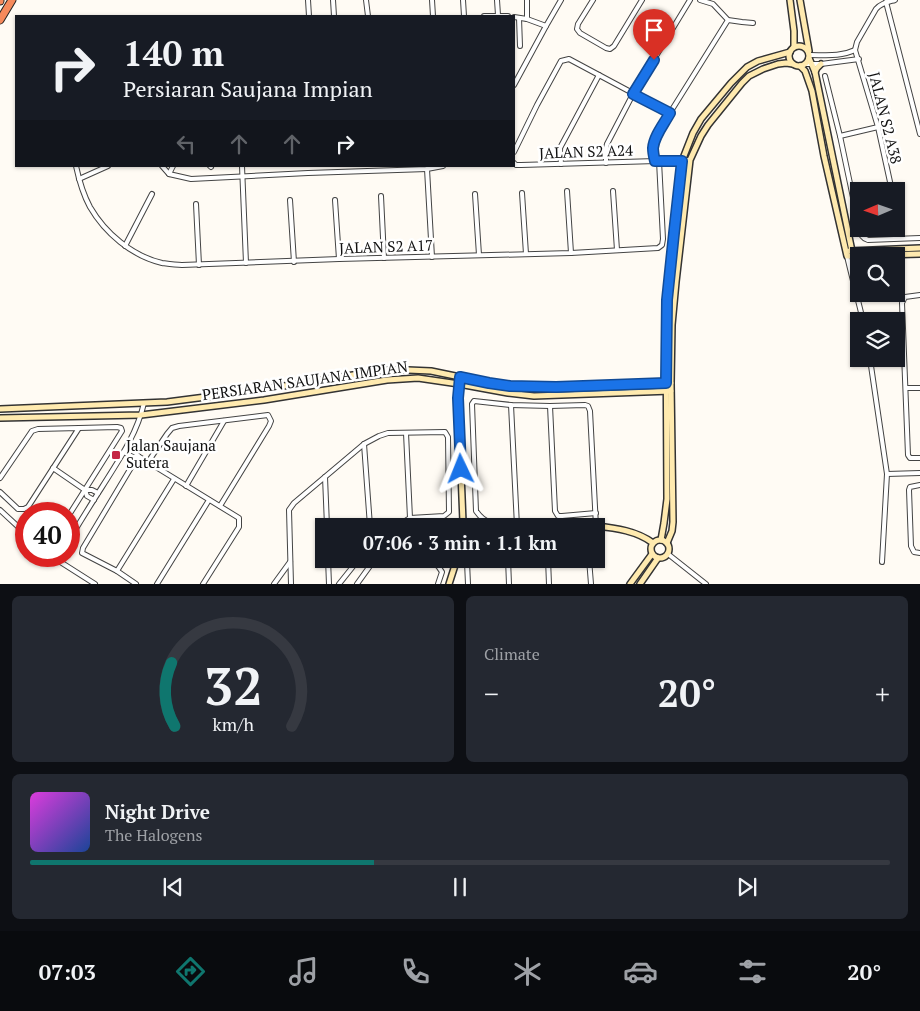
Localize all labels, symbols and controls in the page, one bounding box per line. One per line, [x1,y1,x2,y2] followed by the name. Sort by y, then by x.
[633,9,675,60] pin
[640,16,668,44] icon: arrive
[123,30,224,76] text: 140 m
[40,35,105,100] icon: right
[865,70,907,166] street label: JALAN S2 A38
[123,74,373,103] text: Persiaran Saujana Impian
[172,130,200,158] icon: left
[225,130,253,158] icon: ahead
[278,130,306,158] icon: ahead
[331,130,359,158] icon: right
[539,139,633,163] street label: JALAN S2 A24
[850,182,905,238] north arrow
[850,182,905,367] map controls
[339,234,433,258] street label: JALAN S2 A17
[850,247,905,302] button: search
[850,312,905,367] button: layers
[201,356,409,404] street label: PERSIARAN SAUJANA IMPIAN
[126,435,216,472] place label: Jalan Saujana Sutera
[434,442,486,494] position arrow
[110,449,122,461] marker: Jalan Saujana Sutera
[15,502,80,567] speed limit sign: 40
[363,530,557,555] text: 07:06 · 3 min · 1.1 km
[484,643,540,665] text: Climate
[204,651,262,720] text: 32
[658,668,716,718] text: 20°
[484,675,499,712] text: −
[875,675,890,712] text: +
[212,712,254,736] text: km/h
[105,799,210,824] text: Night Drive
[105,824,203,846] text: The Halogens
[159,873,187,901] icon: previous
[446,873,474,901] icon: pause
[733,873,761,901] icon: next
[173,954,208,989] icon: directions
[286,954,321,989] icon: music
[398,954,433,989] icon: phone
[510,954,545,989] icon: climate
[623,954,658,989] icon: car
[735,954,770,989] icon: filters
[39,957,96,986] text: 07:03
[847,957,881,986] text: 20°

